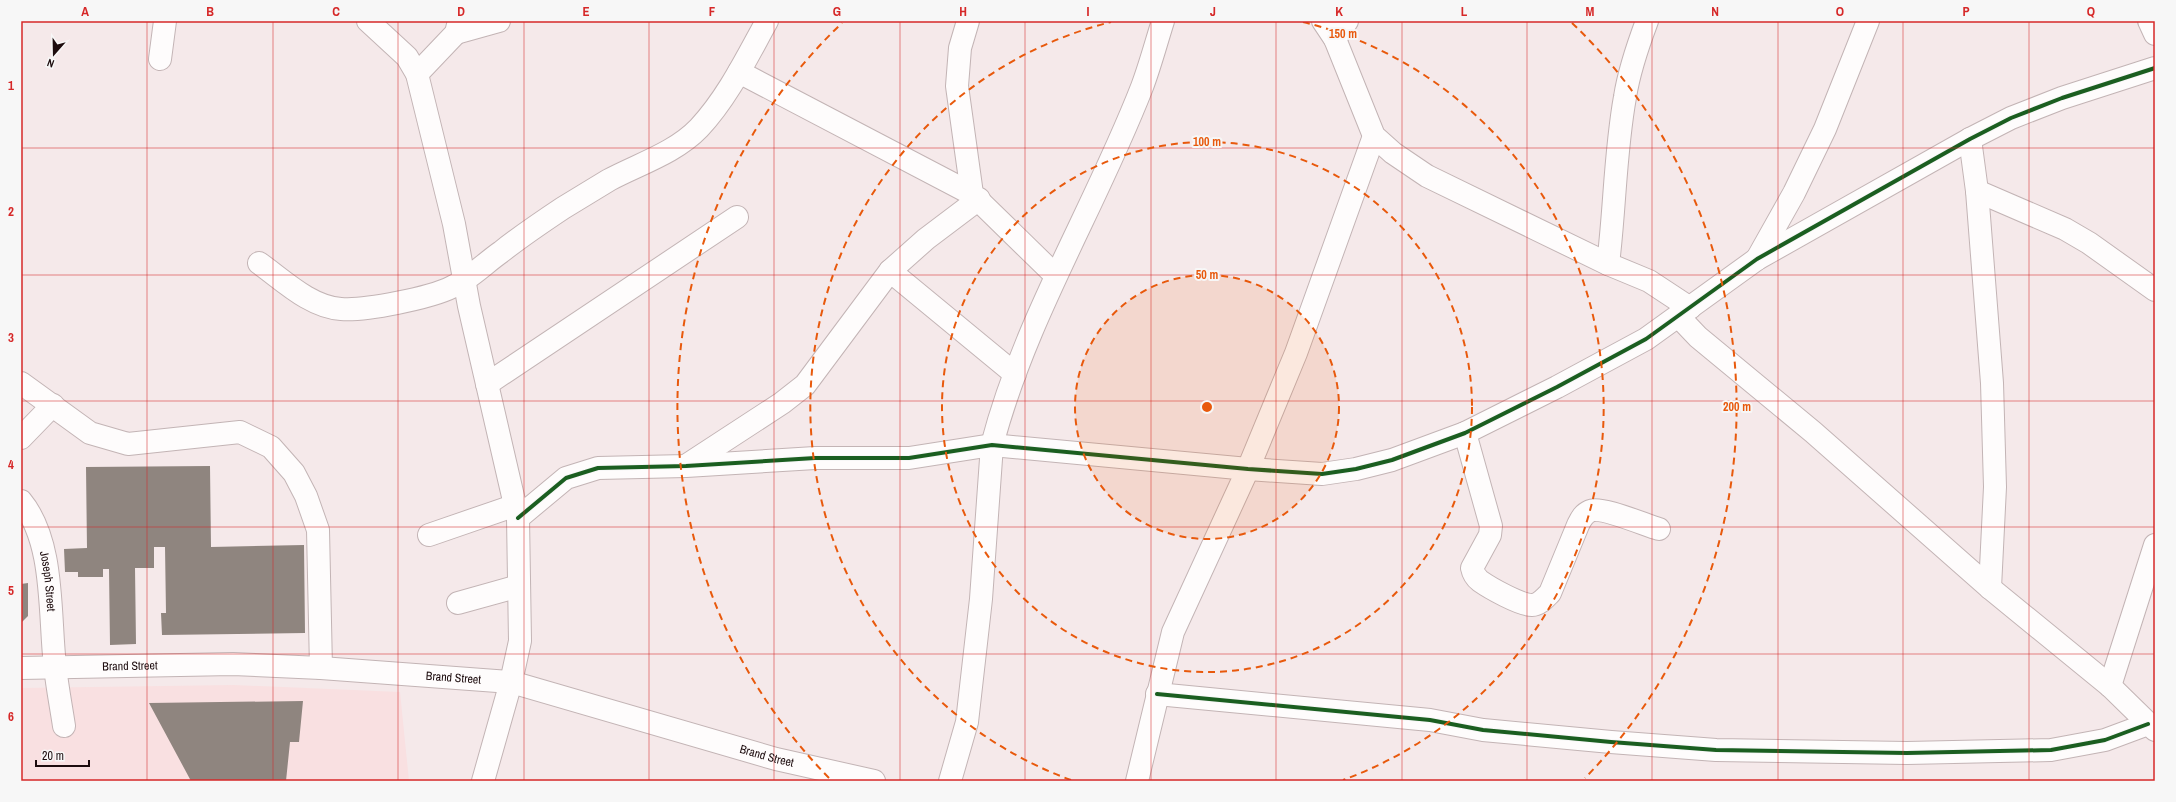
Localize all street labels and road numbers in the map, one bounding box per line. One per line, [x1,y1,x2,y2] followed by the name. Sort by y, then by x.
[36,549,59,612] street label: Joseph Street
[102,657,158,674] street label: Brand Street
[425,668,482,688] street label: Brand Street
[738,741,796,771] street label: Brand Street

